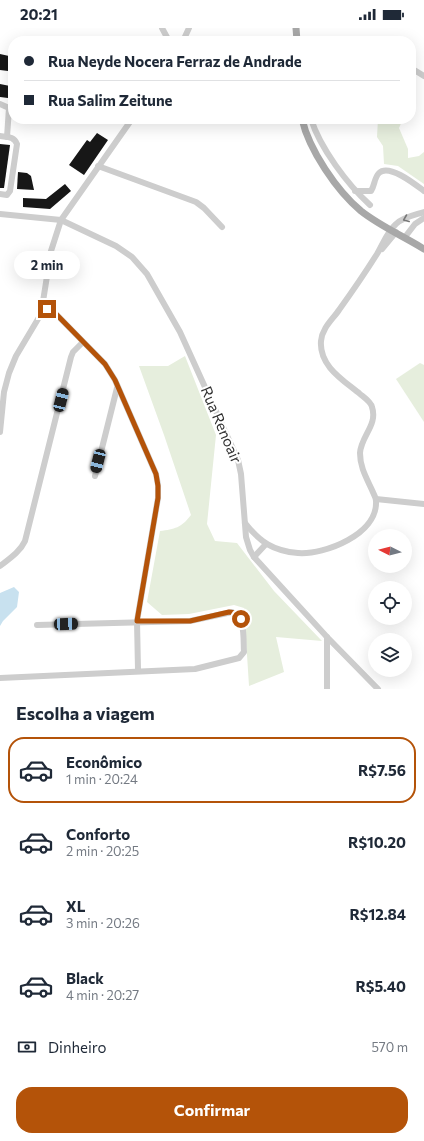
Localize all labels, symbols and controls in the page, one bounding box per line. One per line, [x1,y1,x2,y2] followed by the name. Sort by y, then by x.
[20,5,58,23] text: 20:21
[48,52,302,70] text: Rua Neyde Nocera Ferraz de Andrade
[48,91,173,109] text: Rua Salim Zeitune
[402,214,409,222] one-way arrow
[14,251,80,279] callout: 2 min
[31,257,63,273] text: 2 min
[38,300,56,318] route end
[198,383,246,466] street label: Rua Renoair
[52,387,70,413] car
[89,448,107,474] car
[368,529,412,573] north arrow
[368,529,412,677] map controls
[368,581,412,625] button: locate
[232,610,250,628] route start
[54,618,78,630] car
[368,633,412,677] button: layers
[16,702,155,724] text: Escolha a viagem
[18,752,54,788] icon: car
[66,753,142,771] text: Econômico
[358,761,406,779] text: R$7.56
[66,771,138,787] text: 1 min · 20:24
[18,824,54,860] icon: car
[66,825,130,843] text: Conforto
[348,833,406,851] text: R$10.20
[66,843,139,859] text: 2 min · 20:25
[18,896,54,932] icon: car
[66,897,85,915] text: XL
[349,905,406,923] text: R$12.84
[66,915,140,931] text: 3 min · 20:26
[18,968,54,1004] icon: car
[66,969,104,987] text: Black
[355,977,406,995] text: R$5.40
[66,987,139,1003] text: 4 min · 20:27
[16,1036,38,1058] icon: cash
[48,1038,107,1056] text: Dinheiro
[371,1039,408,1055] text: 570 m
[16,1087,408,1133] button: Confirmar

